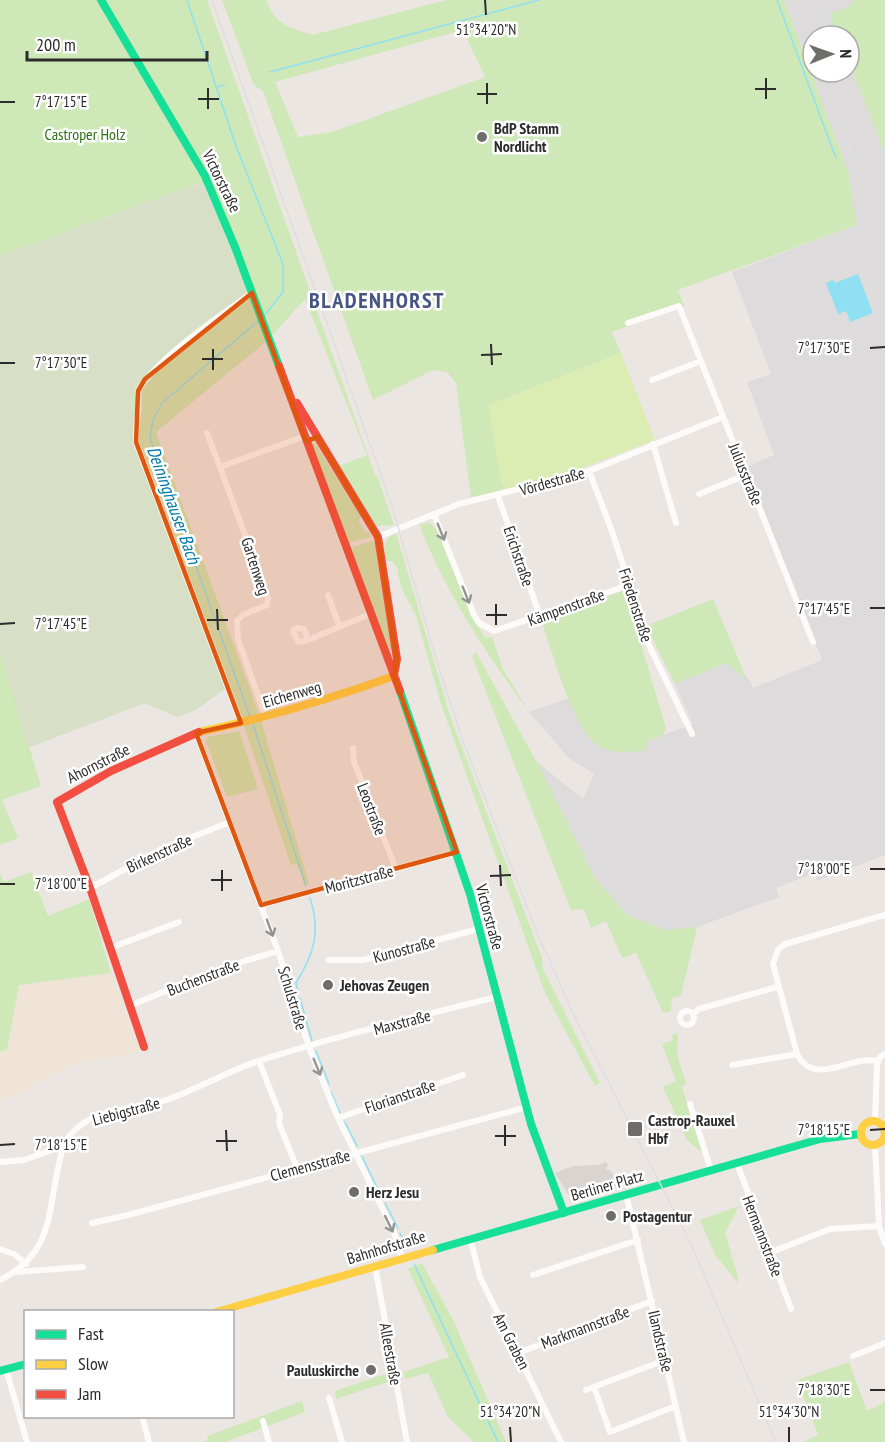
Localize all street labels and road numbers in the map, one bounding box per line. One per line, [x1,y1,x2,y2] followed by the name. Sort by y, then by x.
[198,146,246,216] street label: Victorstraße
[724,439,768,508] street label: Juliusstraße
[516,462,587,500] street label: Vördestraße
[499,523,539,589] street label: Erichstraße
[237,535,275,597] street label: Gartenweg
[615,565,657,645] street label: Friedenstraße
[525,584,607,630] street label: Kämpenstraße
[261,676,323,712] street label: Eichenweg
[63,739,133,787] street label: Ahornstraße
[353,780,391,838] street label: Leostraße
[123,829,195,877] street label: Birkenstraße
[323,860,395,898] street label: Moritzstraße
[471,881,508,952] street label: Victorstraße
[371,931,437,967] street label: Kunostraße
[164,954,242,1000] street label: Buchenstraße
[274,964,312,1032] street label: Schulstraße
[371,1005,433,1039] street label: Maxstraße
[362,1075,438,1117] street label: Florianstraße
[90,1092,162,1130] street label: Liebigstraße
[268,1145,352,1185] street label: Clemensstraße
[568,1165,646,1205] street label: Berliner Platz
[738,1193,788,1279] street label: Hermannstraße
[344,1226,428,1268] street label: Bahnhofstraße
[538,1301,632,1353] street label: Markmannstraße
[644,1308,678,1374] street label: Ilandstraße
[489,1309,535,1373] street label: Am Graben
[376,1321,406,1387] street label: Alleestraße

